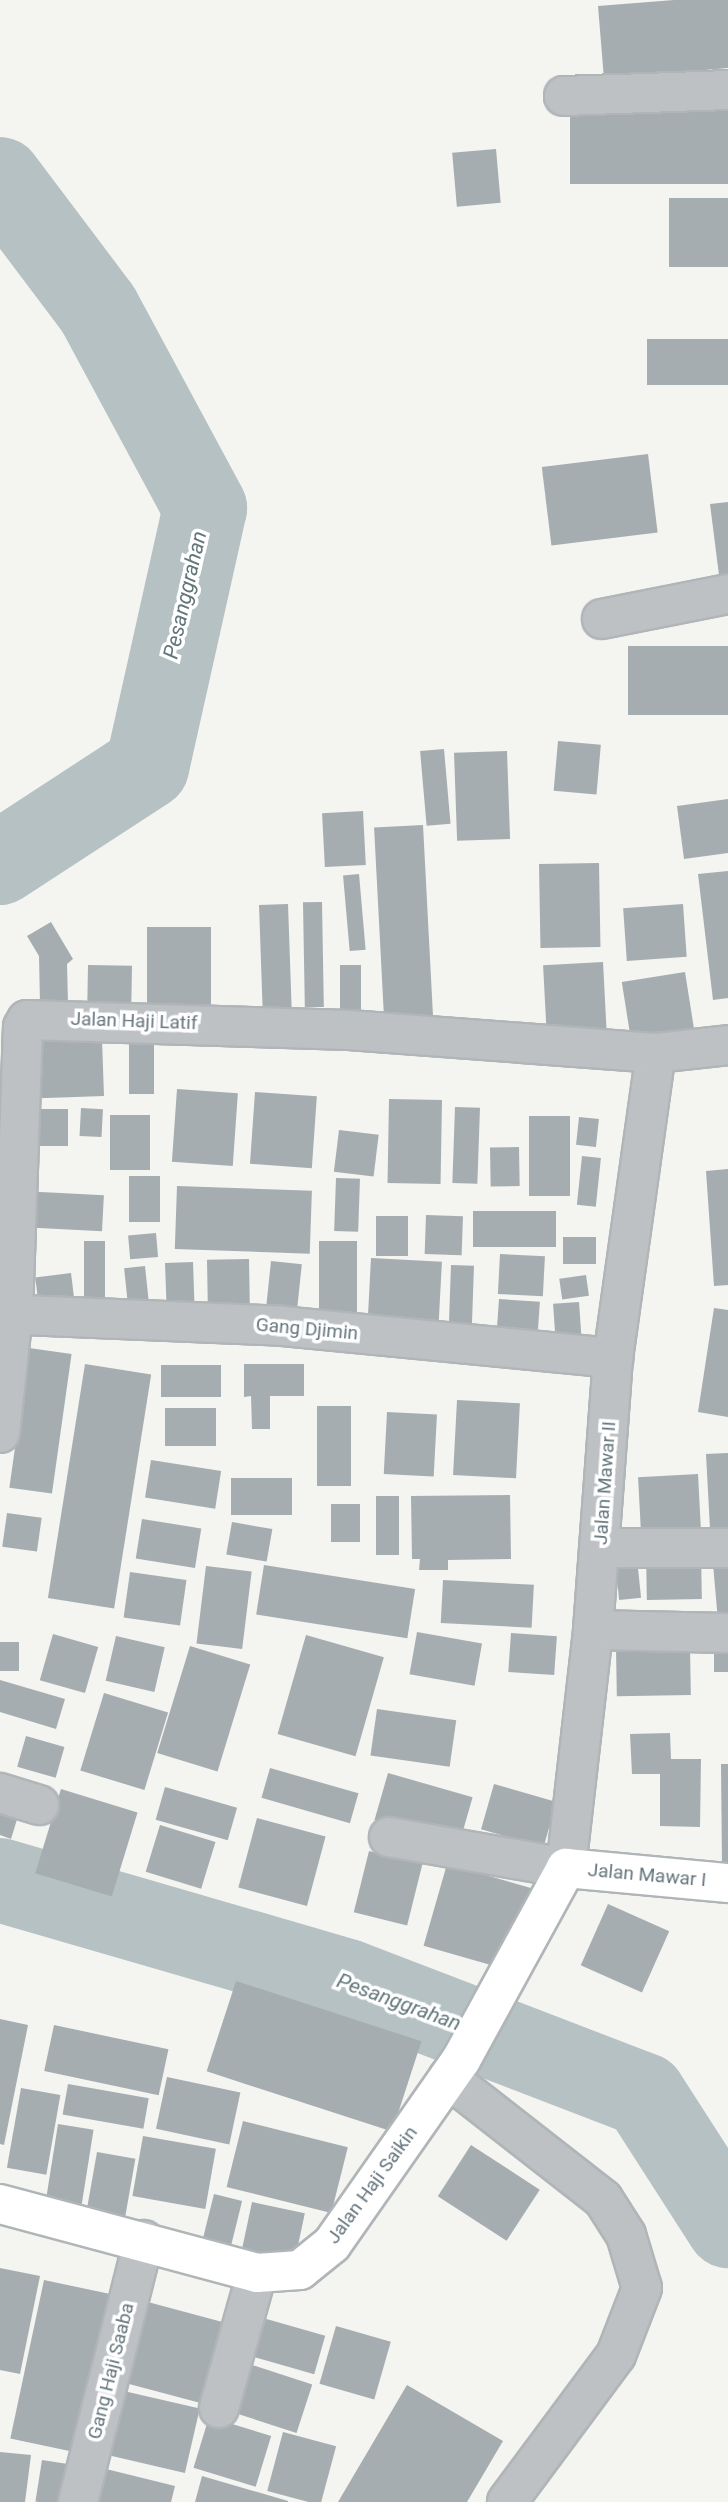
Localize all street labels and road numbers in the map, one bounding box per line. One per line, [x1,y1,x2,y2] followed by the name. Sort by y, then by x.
[70,1007,198,1035] street label: Jalan Haji Latif
[255,1313,359,1345] street label: Gang Djimin
[589,1420,621,1546] street label: Jalan Mawar II
[587,1858,707,1892] street label: Jalan Mawar I
[322,2122,422,2248] street label: Jalan Haji Saikin
[83,2300,139,2442] street label: Gang Haji Saaba

